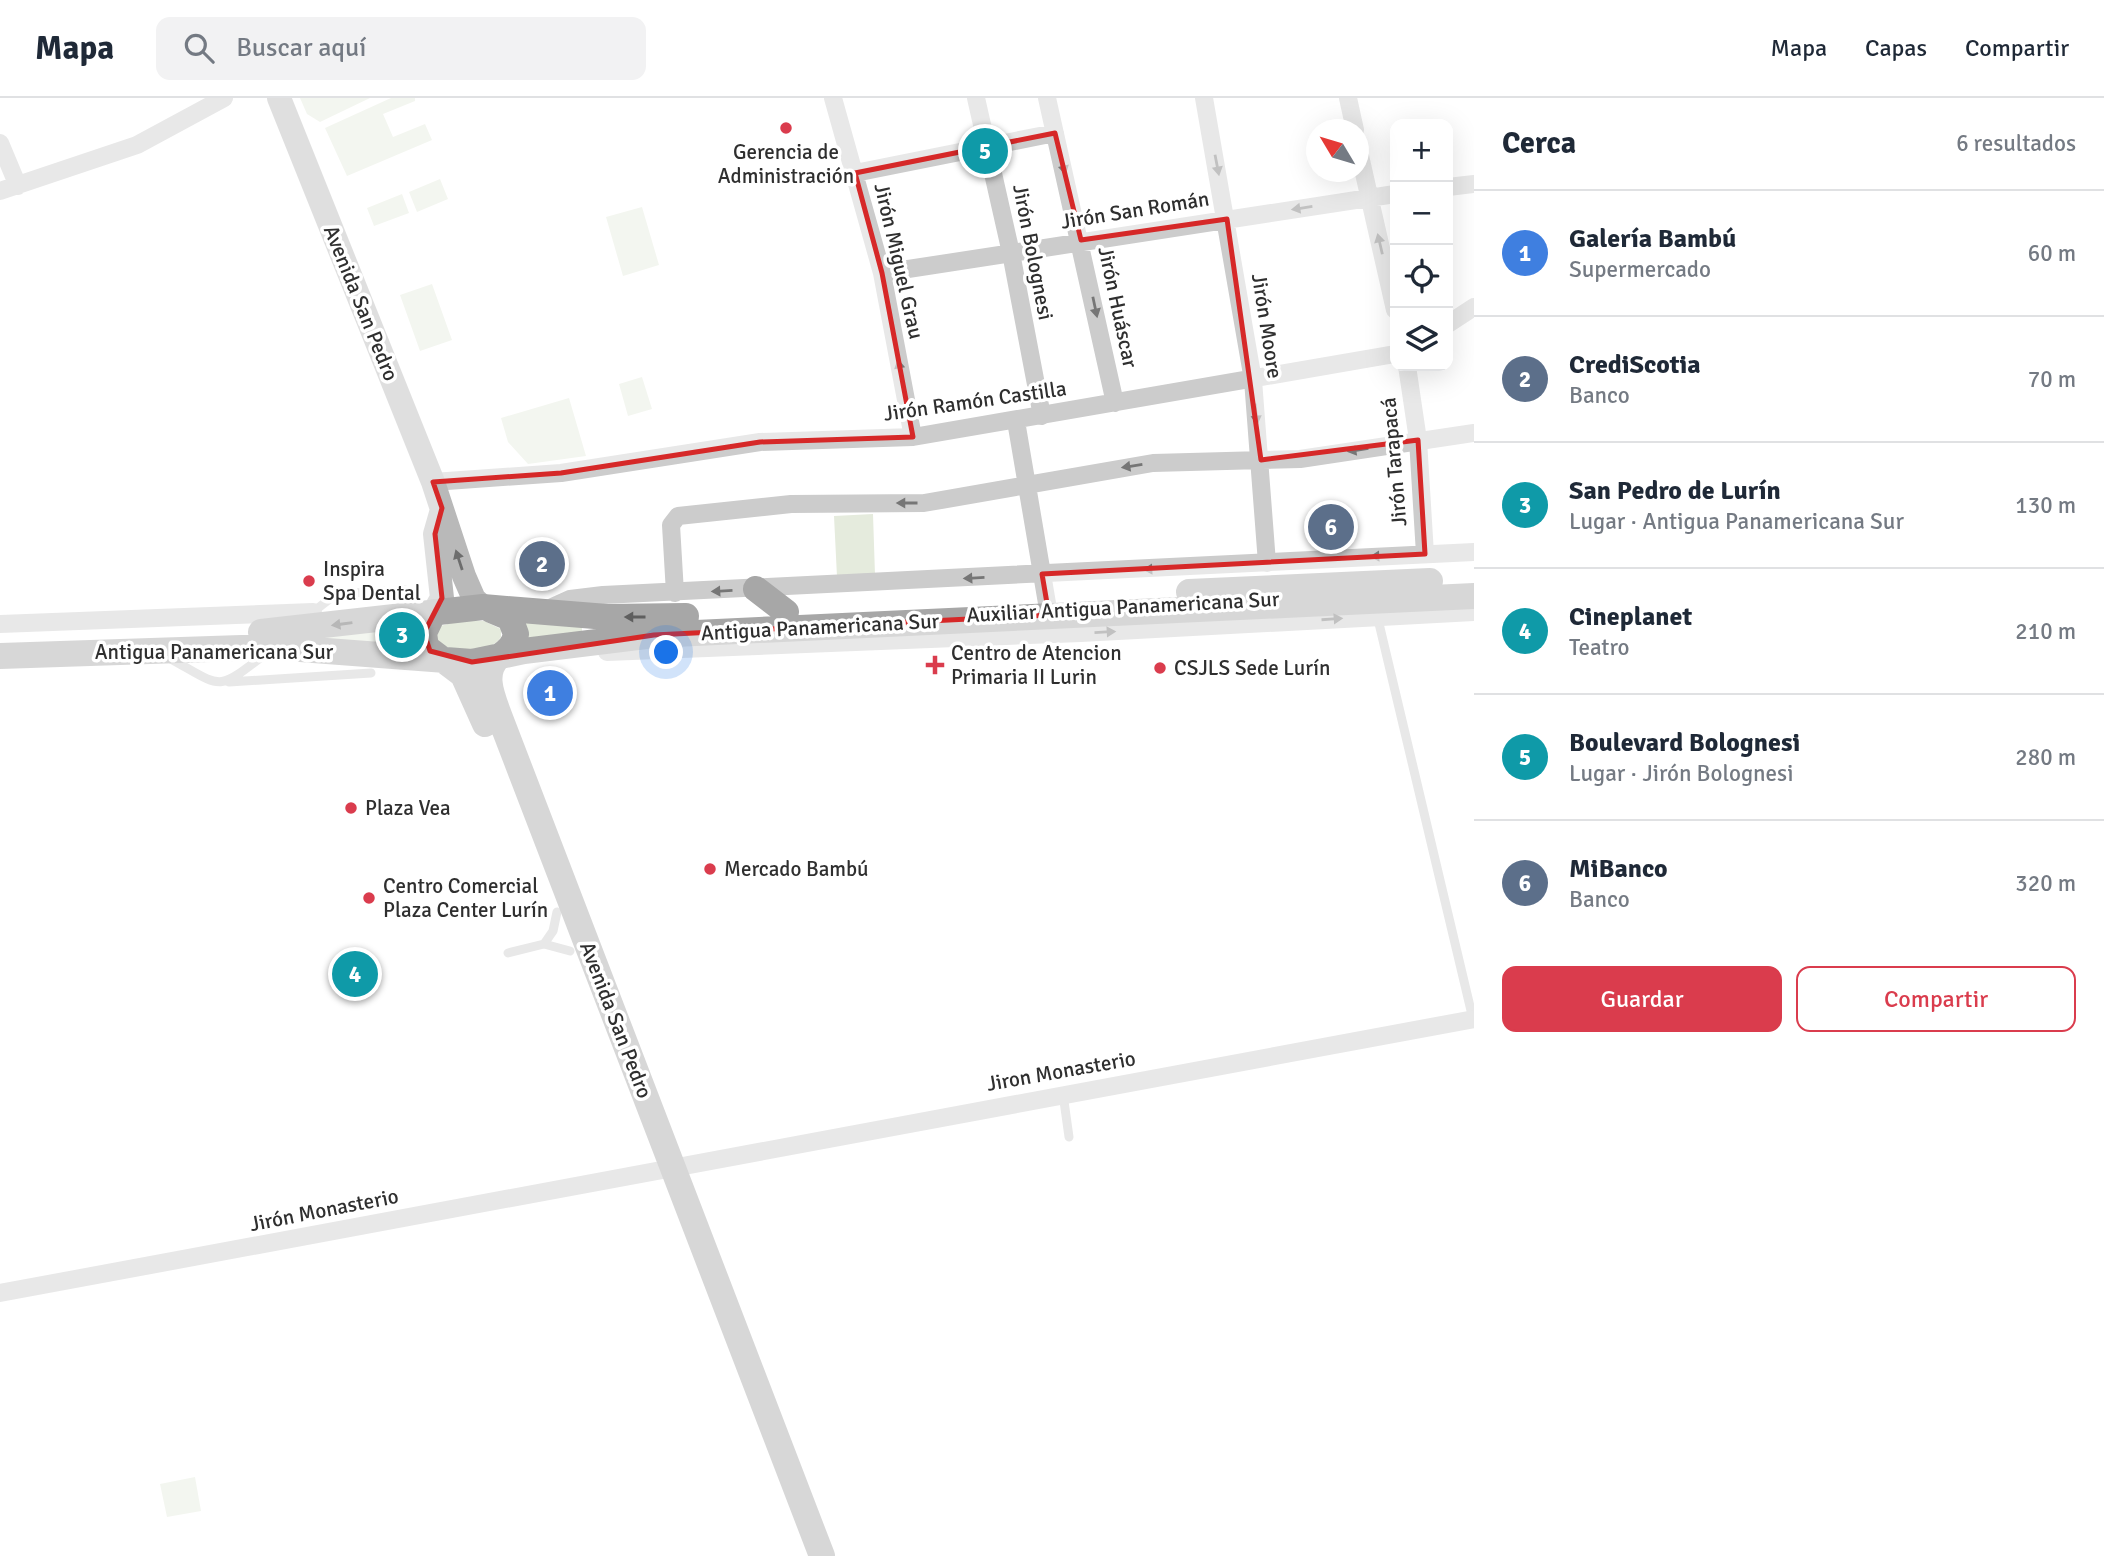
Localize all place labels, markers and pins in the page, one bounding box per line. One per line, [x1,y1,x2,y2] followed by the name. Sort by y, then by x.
[778,120,794,136] marker: Gerencia de Administración
[962,125,1008,177] pin: 5
[718,139,854,189] place label: Gerencia de Administración
[1308,501,1354,553] pin: 6
[519,538,565,590] pin: 2
[323,556,421,606] place label: Inspira Spa Dental
[301,573,317,589] marker: Inspira Spa Dental
[379,609,425,661] pin: 3
[951,640,1122,690] place label: Centro de Atencion Primaria II Lurin
[925,655,945,675] marker: Centro de Atencion Primaria II Lurin
[1174,655,1331,681] place label: CSJLS Sede Lurín
[1152,660,1168,676] marker: CSJLS Sede Lurín
[527,667,573,719] pin: 1
[365,795,451,821] place label: Plaza Vea
[343,800,359,816] marker: Plaza Vea
[724,856,869,882] place label: Mercado Bambú
[702,861,718,877] marker: Mercado Bambú
[383,873,548,923] place label: Centro Comercial Plaza Center Lurín
[361,890,377,906] marker: Centro Comercial Plaza Center Lurín
[332,948,378,1000] pin: 4

